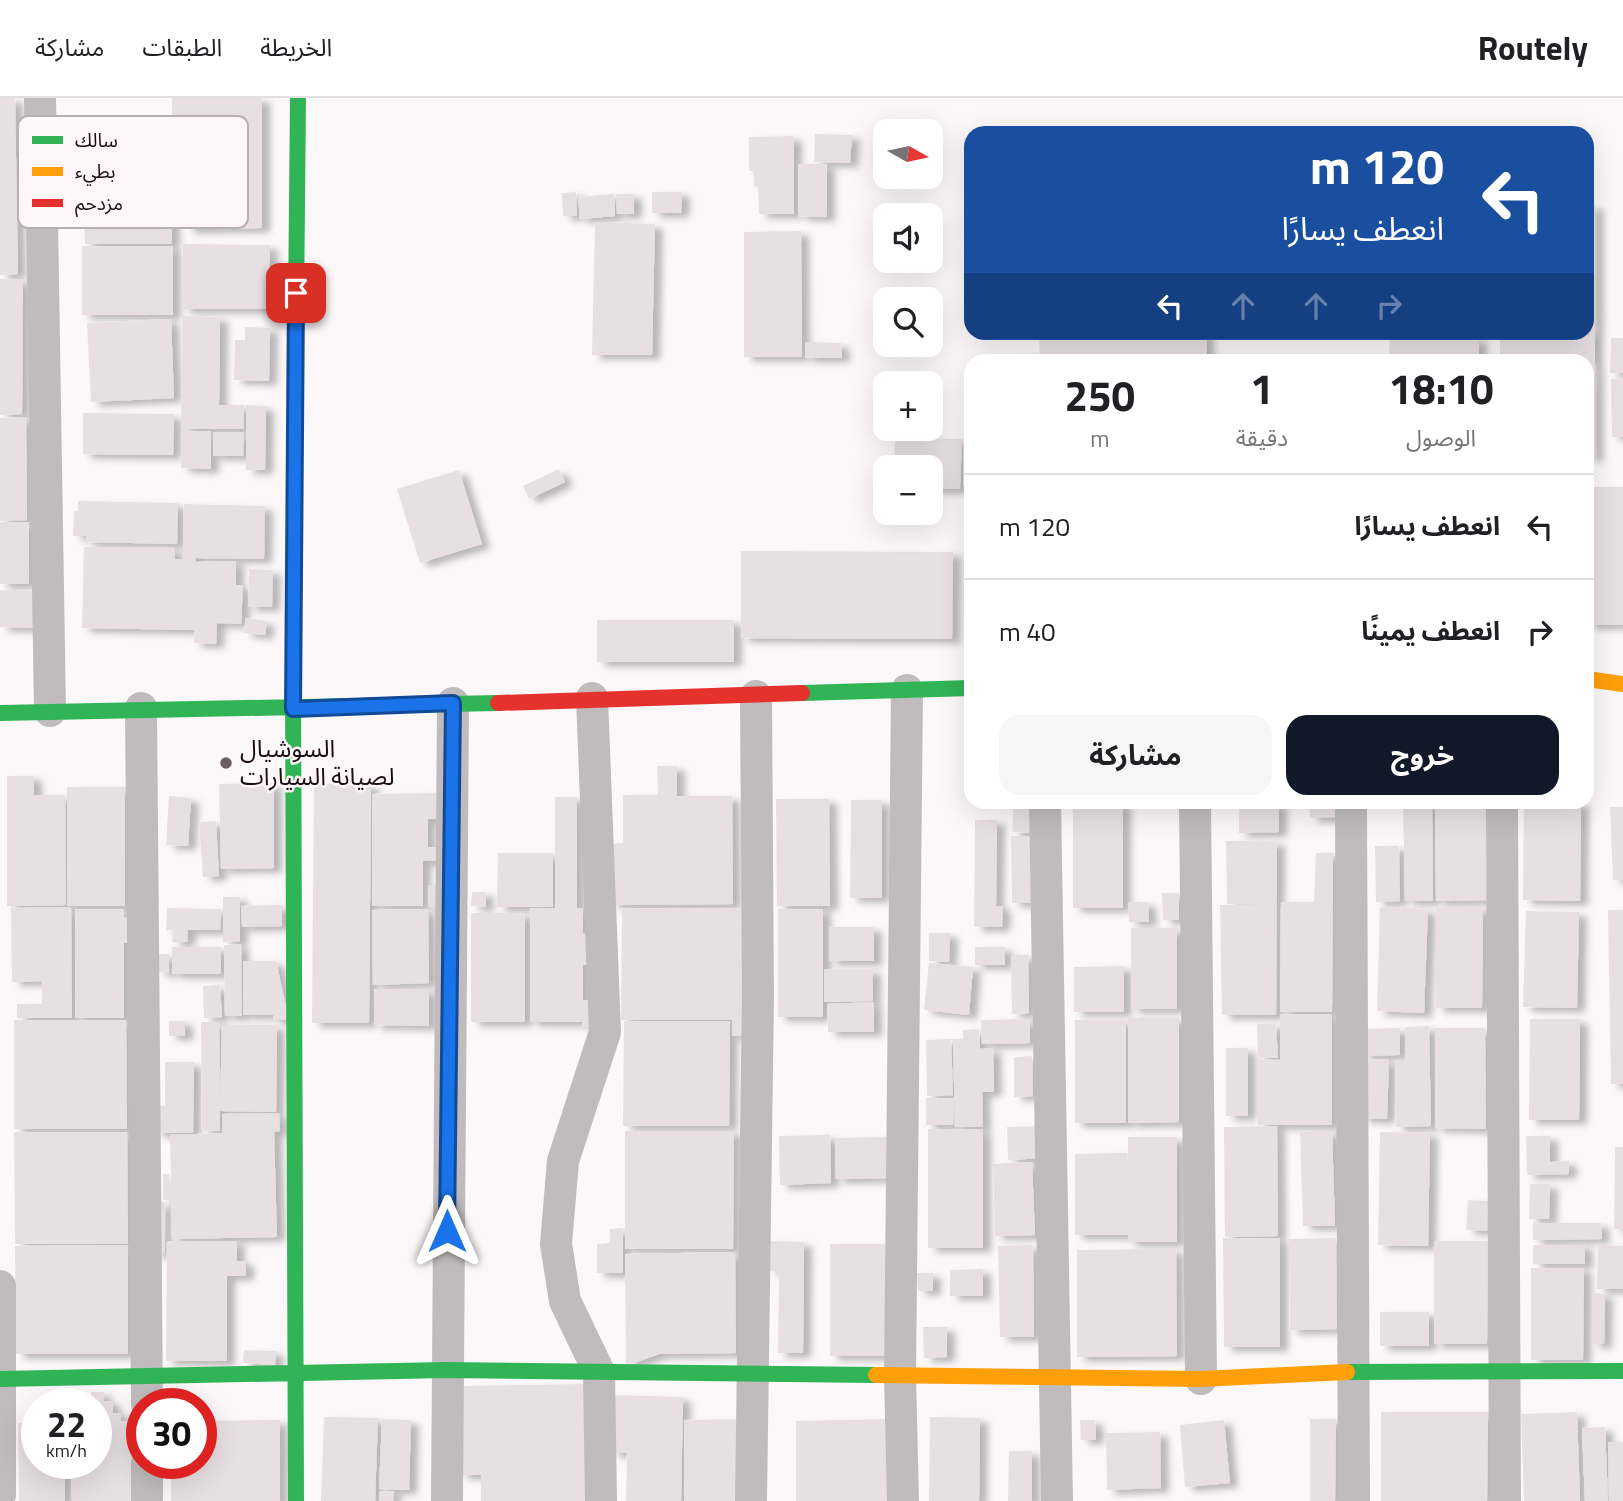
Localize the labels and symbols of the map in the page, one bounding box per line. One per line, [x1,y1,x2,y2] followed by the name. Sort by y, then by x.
[18,116,248,228] legend
[873,119,943,189] north arrow
[75,125,118,154] text: سالك
[75,156,115,186] text: بطيء
[75,188,123,218] text: مزدحم
[266,263,326,323] pin
[240,730,394,794] place label: السوشيال لصيانة السيارات
[218,755,234,771] marker: السوشيال لصيانة السيارات
[410,1194,484,1268] position arrow
[126,1388,217,1479] speed limit sign: 30

